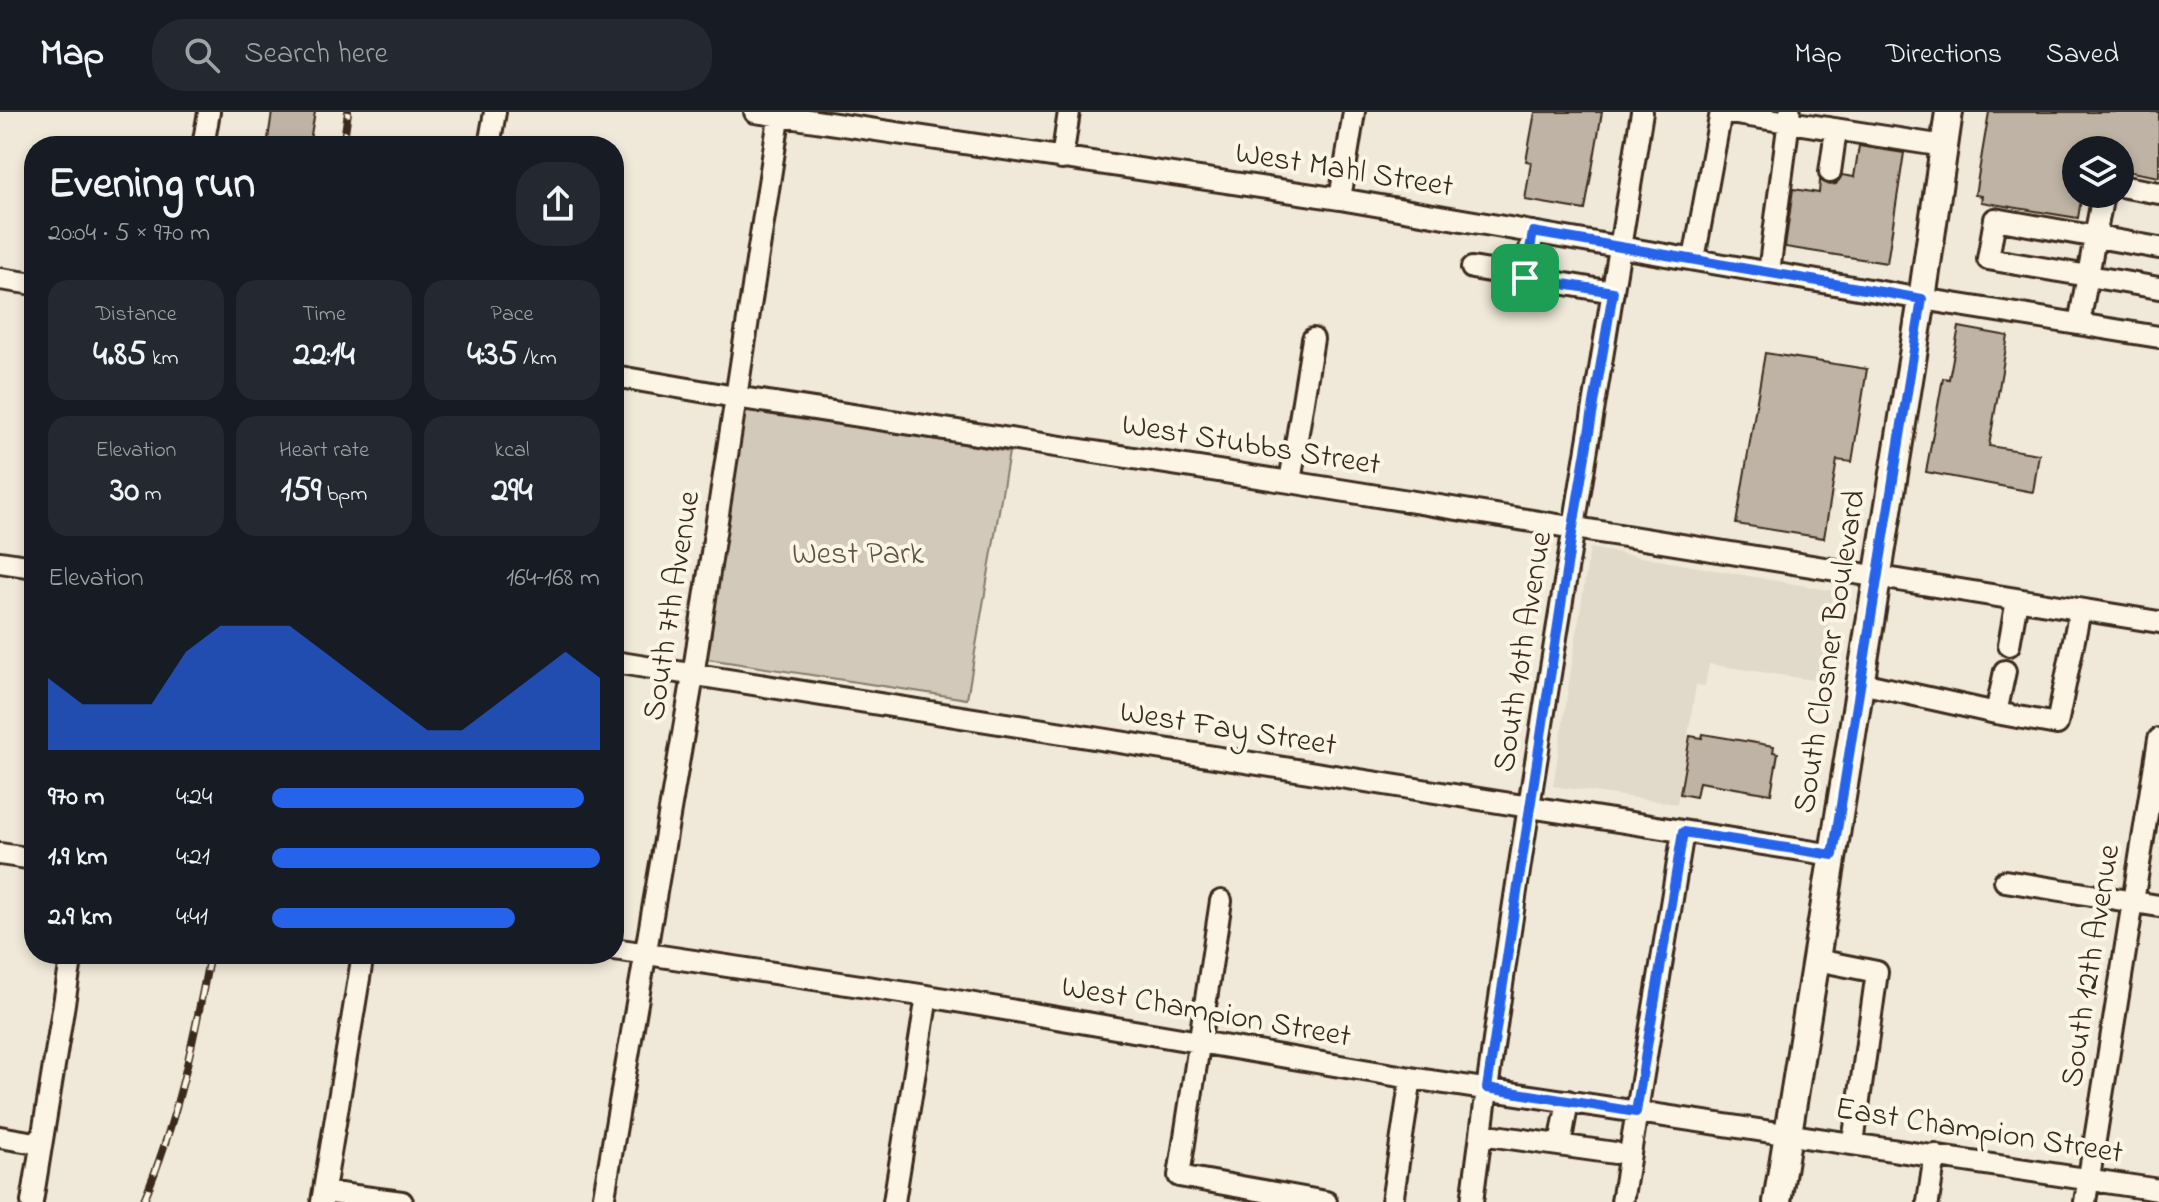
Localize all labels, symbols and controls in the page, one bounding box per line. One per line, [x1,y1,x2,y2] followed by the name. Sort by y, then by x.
[152,19,712,91] search box
[40,27,104,83] text: Map
[180,33,224,77] icon: search
[244,33,388,77] text: Search here
[1794,35,1842,76] text: Map
[1886,35,2002,76] text: Directions
[2046,35,2119,76] text: Saved
[1232,131,1457,211] street label: West Mahl Street
[2062,136,2134,208] map controls
[2062,136,2134,208] button: layers
[48,153,255,217] text: Evening run
[516,162,600,246] button: share
[48,215,210,253] text: 20:04 · 5 × 970 m
[1491,244,1559,312] pin
[1503,256,1547,300] icon: arrive
[95,299,177,331] text: Distance
[302,299,346,331] text: Time
[491,299,533,331] text: Pace
[93,331,146,381] text: 4.85
[293,331,355,381] text: 22:14
[467,331,518,381] text: 4:35
[146,343,179,375] text: km
[518,343,557,375] text: /km
[1118,402,1384,490] street label: West Stubbs Street
[96,435,176,467] text: Elevation
[279,435,369,467] text: Heart rate
[495,435,529,467] text: kcal
[110,467,139,517] text: 30
[281,467,321,517] text: 159
[491,467,533,517] text: 294
[139,479,162,511] text: m
[321,479,367,511] text: bpm
[632,487,714,724] street label: South 7th Avenue
[1782,487,1880,817] street label: South Closner Boulevard
[1482,528,1566,776] street label: South 10th Avenue
[792,532,925,579] park label: West Park
[48,560,144,598] text: Elevation
[506,560,600,598] text: 164–168 m
[1116,690,1340,770] street label: West Fay Street
[48,779,104,817] text: 970 m
[176,779,213,817] text: 4:24
[48,839,107,877] text: 1.9 km
[176,839,210,877] text: 4:21
[2050,841,2134,1091] street label: South 12th Avenue
[48,899,112,937] text: 2.9 km
[176,899,208,937] text: 4:41
[1058,964,1355,1062] street label: West Champion Street
[1832,1086,2127,1178] street label: East Champion Street

